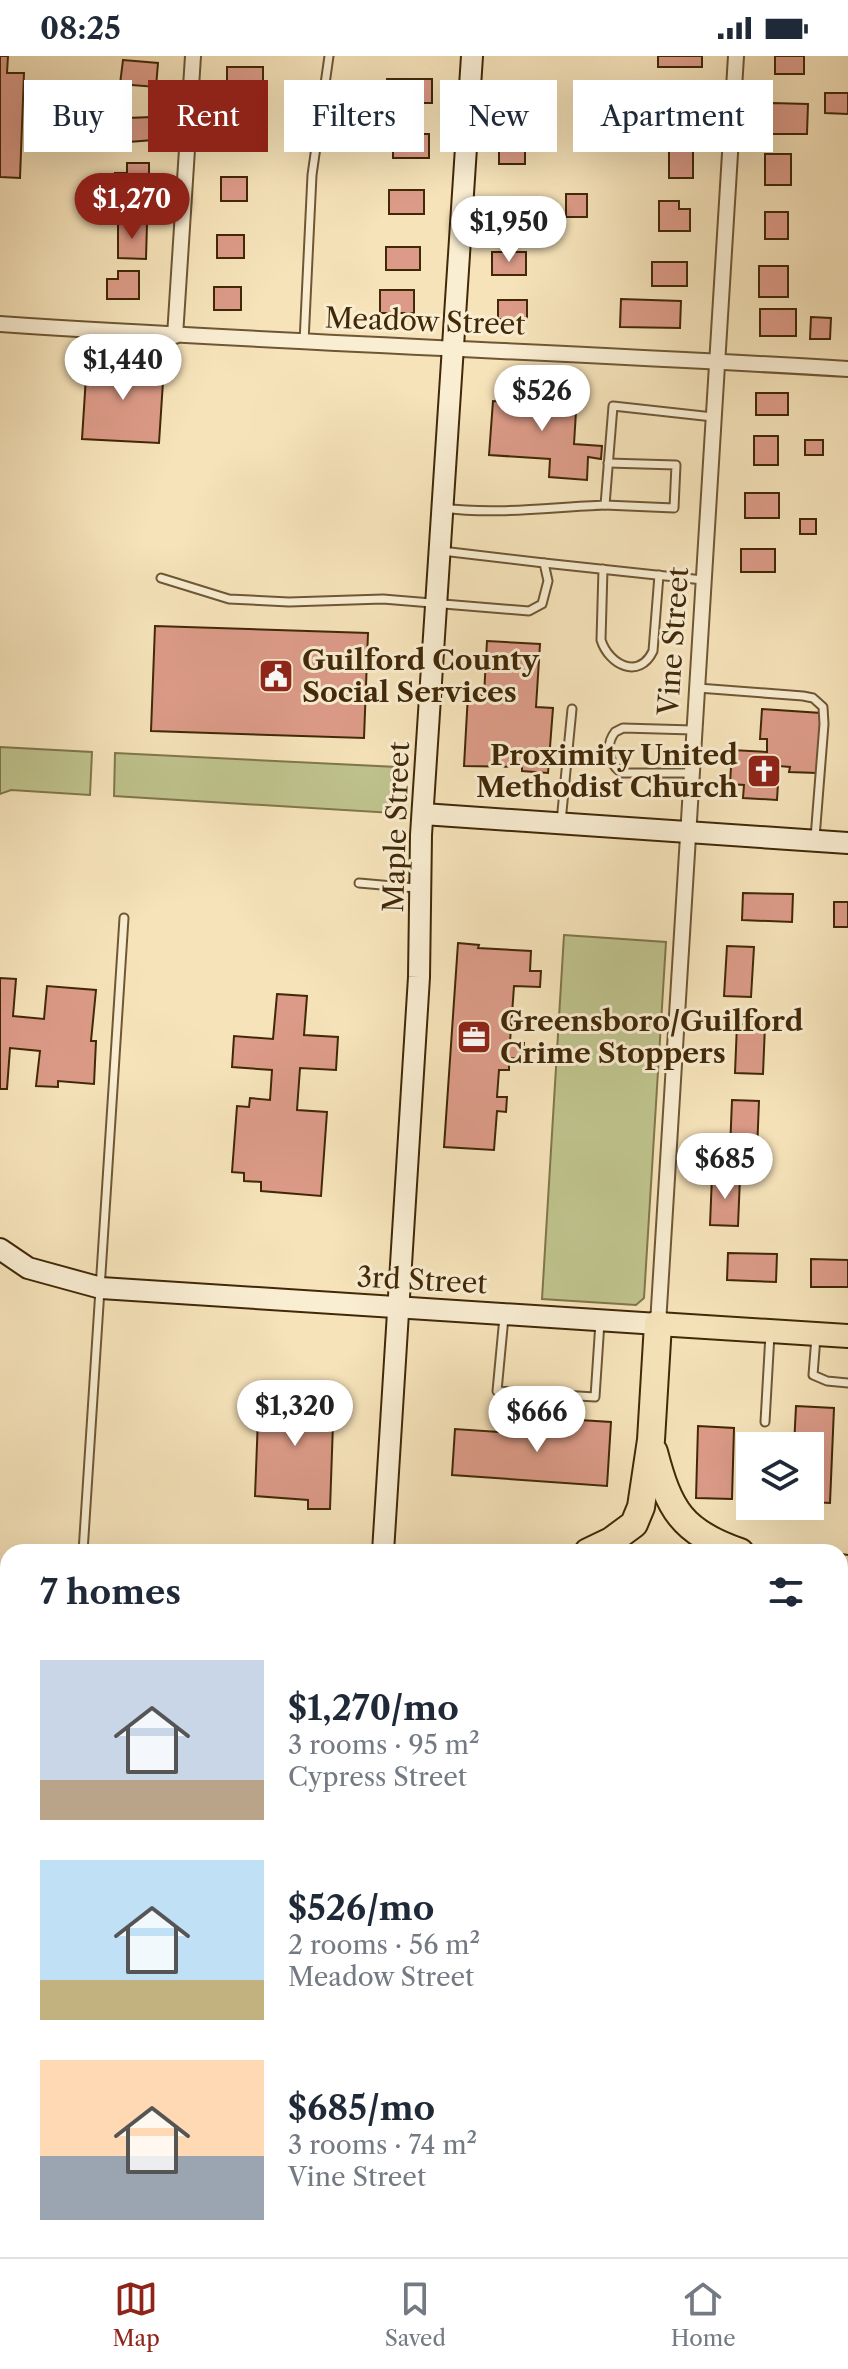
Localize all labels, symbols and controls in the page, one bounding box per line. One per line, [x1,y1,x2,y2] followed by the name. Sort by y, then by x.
[40,10,121,47] text: 08:25
[24,80,132,152] chip: Buy
[148,80,268,152] chip: Rent
[284,80,424,152] chip: Filters
[440,80,557,152] chip: New
[573,80,773,152] chip: Apartment
[67,173,197,241] pin: $1,270
[93,183,171,215] text: $1,270
[444,196,574,264] pin: $1,950
[469,206,549,238] text: $1,950
[324,301,526,341] street label: Meadow Street
[58,334,188,402] pin: $1,440
[83,344,163,376] text: $1,440
[495,365,589,433] pin: $526
[512,375,572,407] text: $526
[651,566,695,717] street label: Vine Street
[302,643,540,709] place label: Guilford County Social Services
[257,657,295,695] public building icon: Guilford County Social Services
[476,738,738,804] place label: Proximity United Methodist Church
[376,741,416,913] street label: Maple Street
[745,752,783,790] church icon: Proximity United Methodist Church
[500,1004,804,1070] place label: Greensboro/Guilford Crime Stoppers
[455,1018,493,1056] office icon: Greensboro/Guilford Crime Stoppers
[678,1133,772,1201] pin: $685
[695,1143,755,1175] text: $685
[356,1260,488,1300] street label: 3rd Street
[230,1380,360,1448] pin: $1,320
[490,1386,584,1454] pin: $666
[255,1390,335,1422] text: $1,320
[506,1396,568,1428] text: $666
[736,1432,824,1520] map controls
[736,1432,824,1520] button: layers
[764,1570,808,1614] icon: filters
[40,1571,181,1613] text: 7 homes
[288,1687,459,1729] text: $1,270/mo
[104,1692,200,1788] icon: home
[288,1729,480,1761] text: 3 rooms · 95 m²
[288,1761,467,1793] text: Cypress Street
[288,1887,434,1929] text: $526/mo
[104,1892,200,1988] icon: home
[288,1929,480,1961] text: 2 rooms · 56 m²
[288,1961,474,1993] text: Meadow Street
[288,2087,435,2129] text: $685/mo
[104,2092,200,2188] icon: home
[288,2129,477,2161] text: 3 rooms · 74 m²
[288,2161,426,2193] text: Vine Street
[113,2277,160,2352] tab: Map
[385,2277,446,2352] tab: Saved
[671,2277,735,2352] tab: Home

